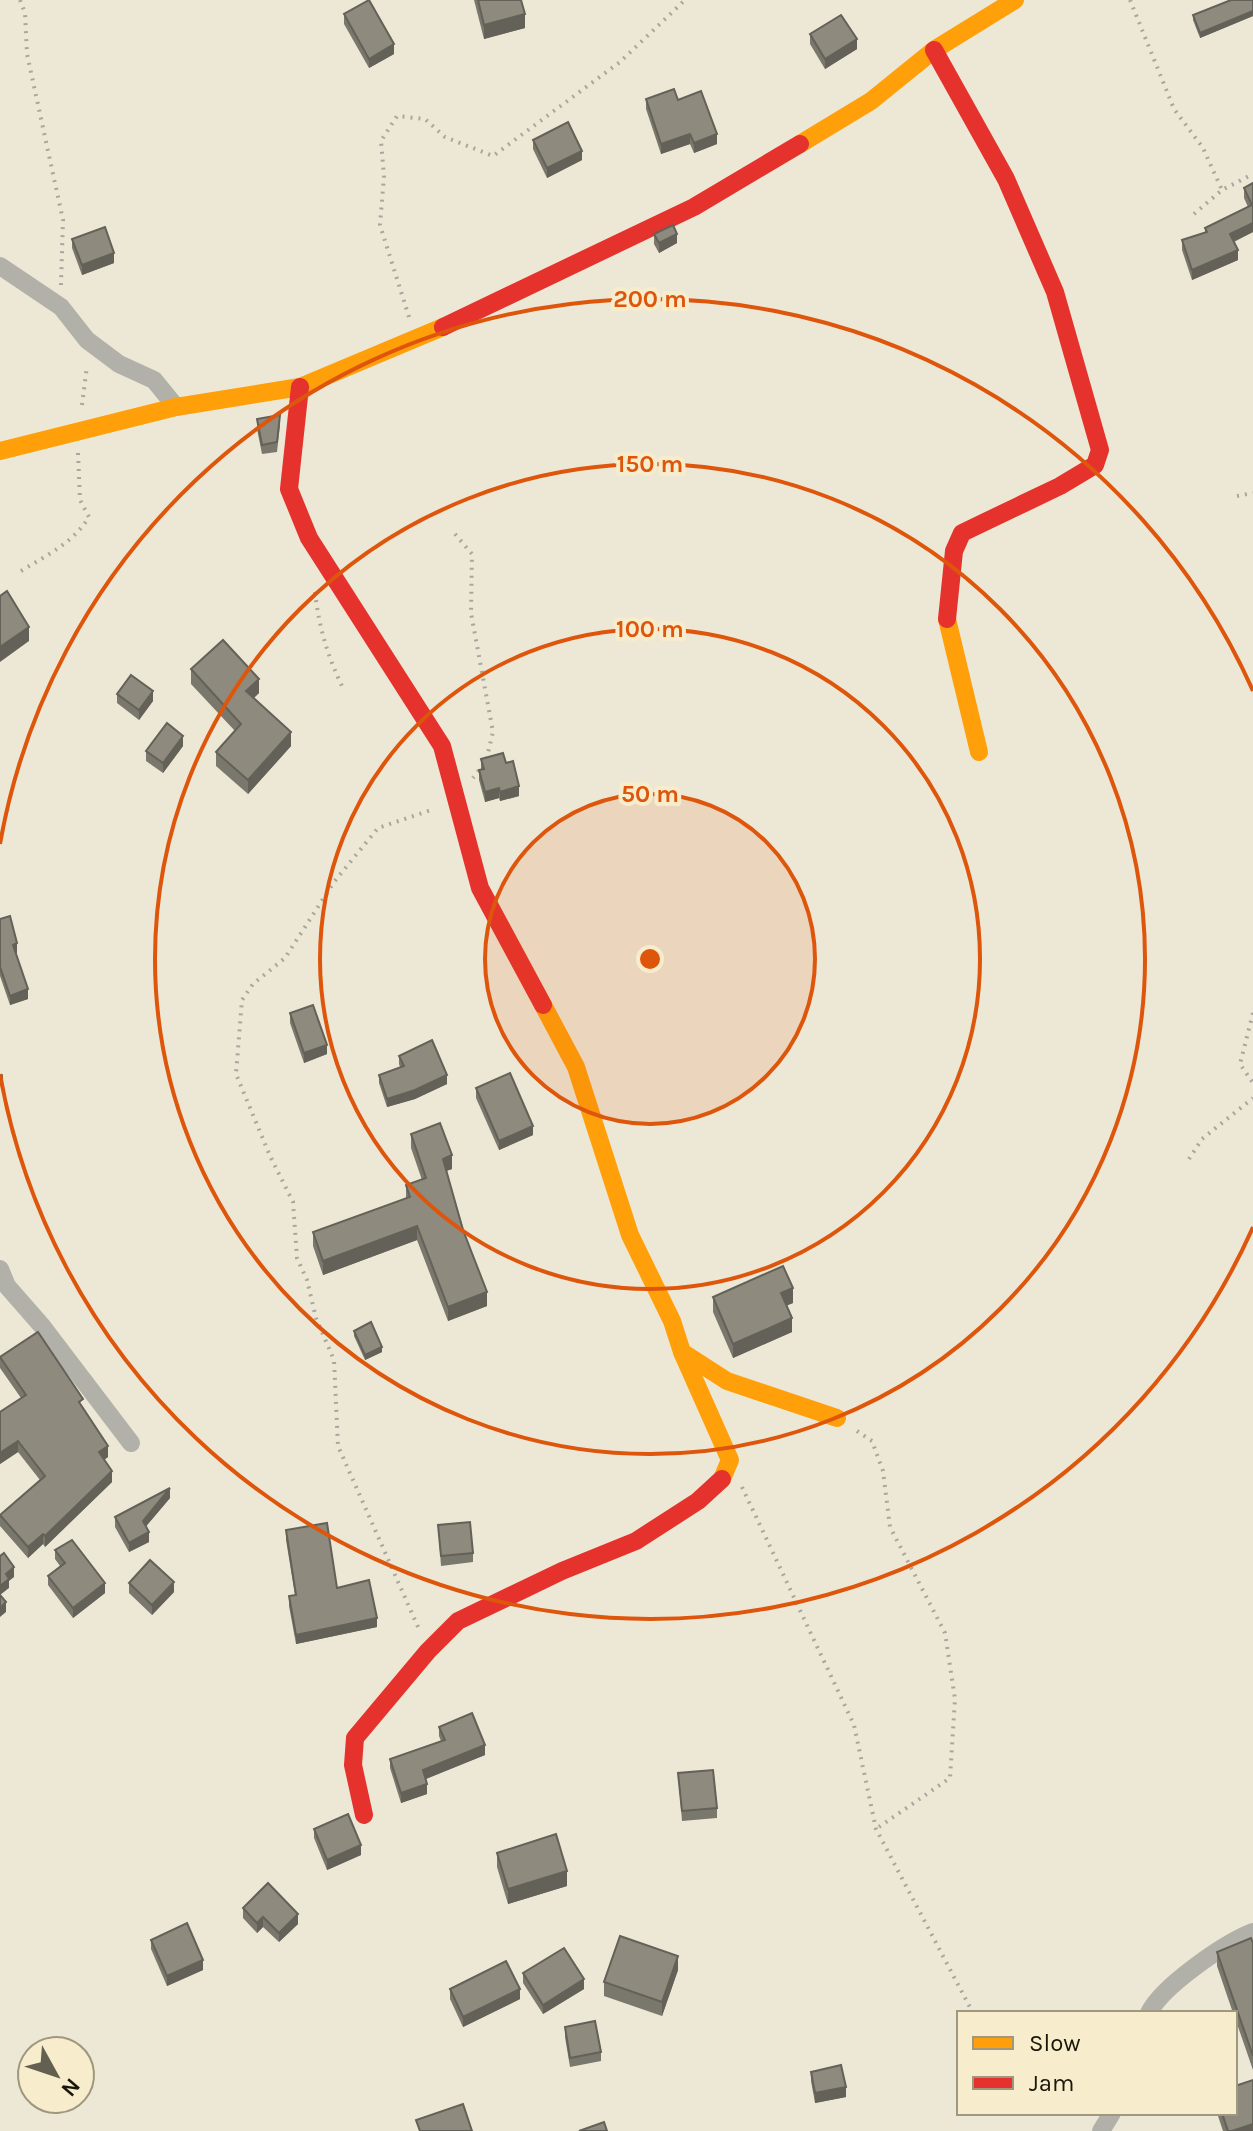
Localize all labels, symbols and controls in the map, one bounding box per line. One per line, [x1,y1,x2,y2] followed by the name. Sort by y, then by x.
[613,285,687,313] text: 200 m
[617,450,683,478] text: 150 m
[616,615,684,643] text: 100 m
[621,780,679,808] text: 50 m
[636,945,664,973] centre of rings
[957,2011,1237,2115] legend
[1029,2029,1081,2057] text: Slow
[16,2035,96,2115] north arrow
[1029,2069,1074,2097] text: Jam
[56,2073,86,2102] text: N

